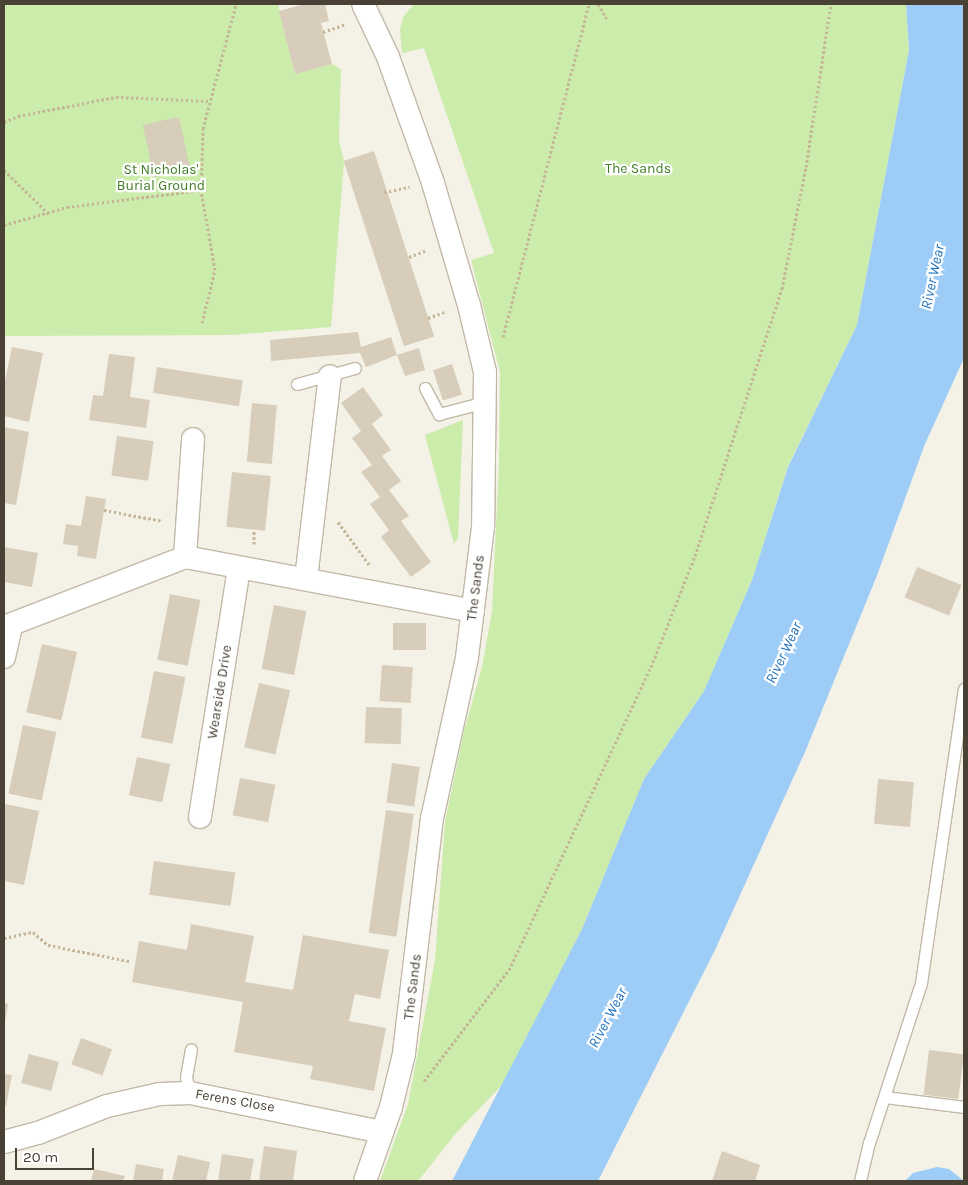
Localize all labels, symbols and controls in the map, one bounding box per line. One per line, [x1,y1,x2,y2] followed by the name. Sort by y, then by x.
[605,161,671,177] park label: The Sands
[117,162,205,194] park label: St Nicholas' Burial Ground
[917,243,949,311] water label: River Wear
[464,554,488,622] street label: The Sands
[762,619,806,687] water label: River Wear
[204,644,236,740] street label: Wearside Drive
[401,953,425,1021] street label: The Sands
[585,985,631,1051] water label: River Wear
[194,1086,276,1116] street label: Ferens Close
[18,1138,96,1170] scale bar
[23,1148,58,1166] text: 20 m

